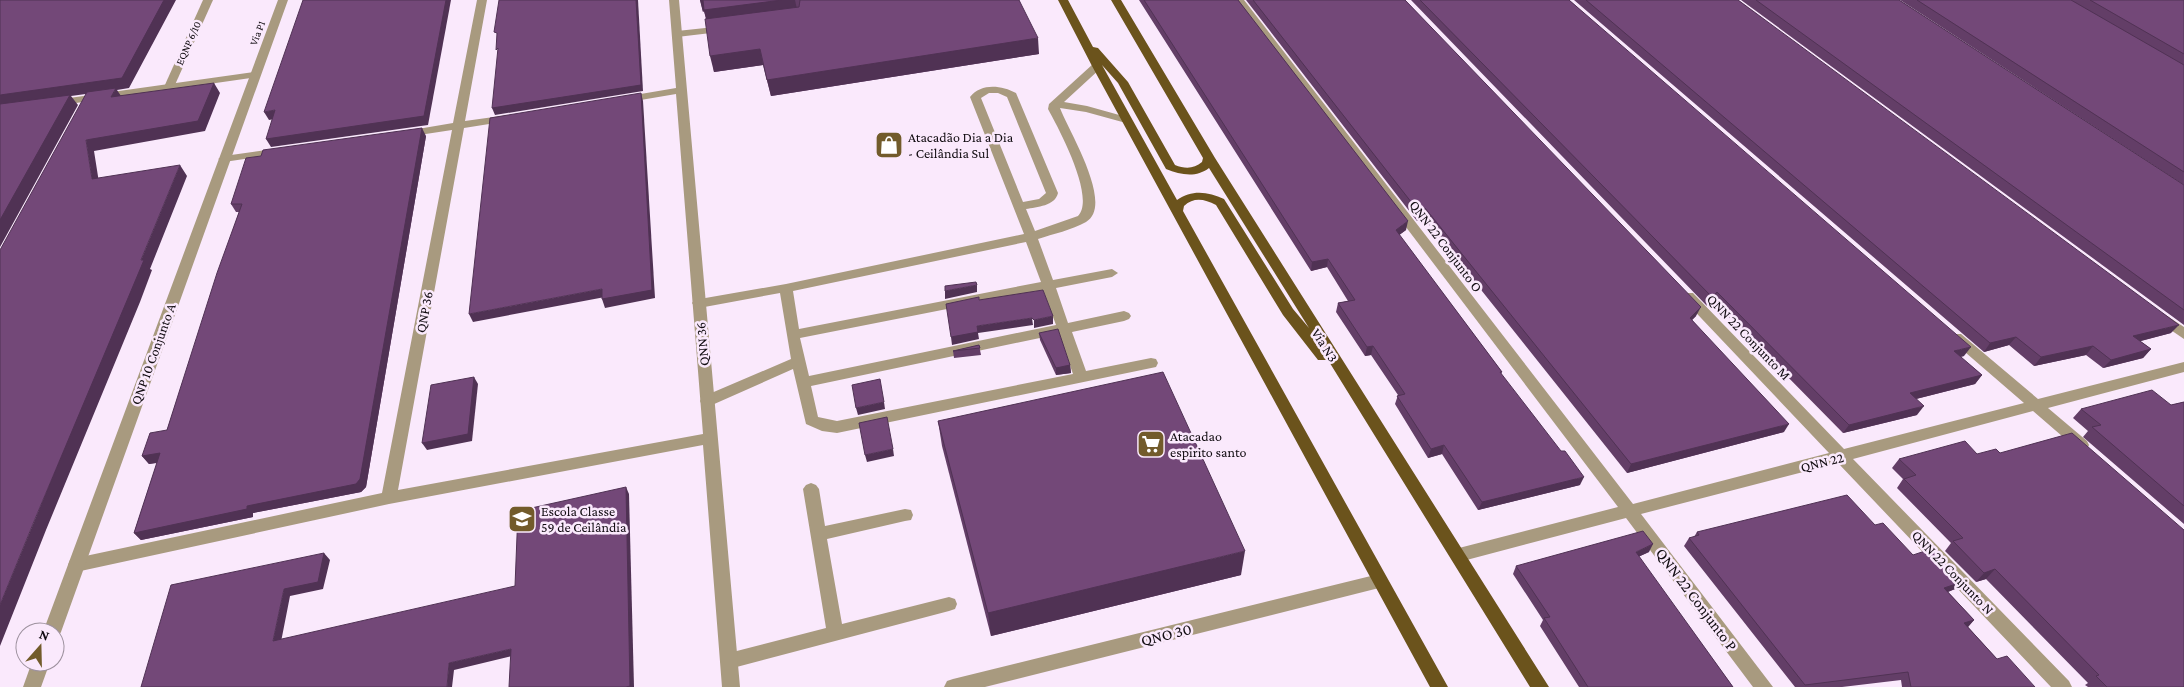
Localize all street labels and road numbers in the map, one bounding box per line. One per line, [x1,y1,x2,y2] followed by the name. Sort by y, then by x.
[173,19,203,67] street label: EQNP 6/10
[247,19,267,47] street label: Via P1
[1405,197,1486,296] street label: QNN 22 Conjunto O
[412,290,436,334] street label: QNP 36
[1703,291,1794,384] street label: QNN 22 Conjunto M
[127,301,180,407] street label: QNP 10 Conjunto A
[692,321,712,367] street label: QNN 36
[1309,325,1341,365] street label: Via N3
[1799,449,1845,475] street label: QNN 22
[1908,527,1997,618] street label: QNN 22 Conjunto N
[1652,545,1741,655] street label: QNN 22 Conjunto P
[1139,620,1193,649] street label: QNO 30

